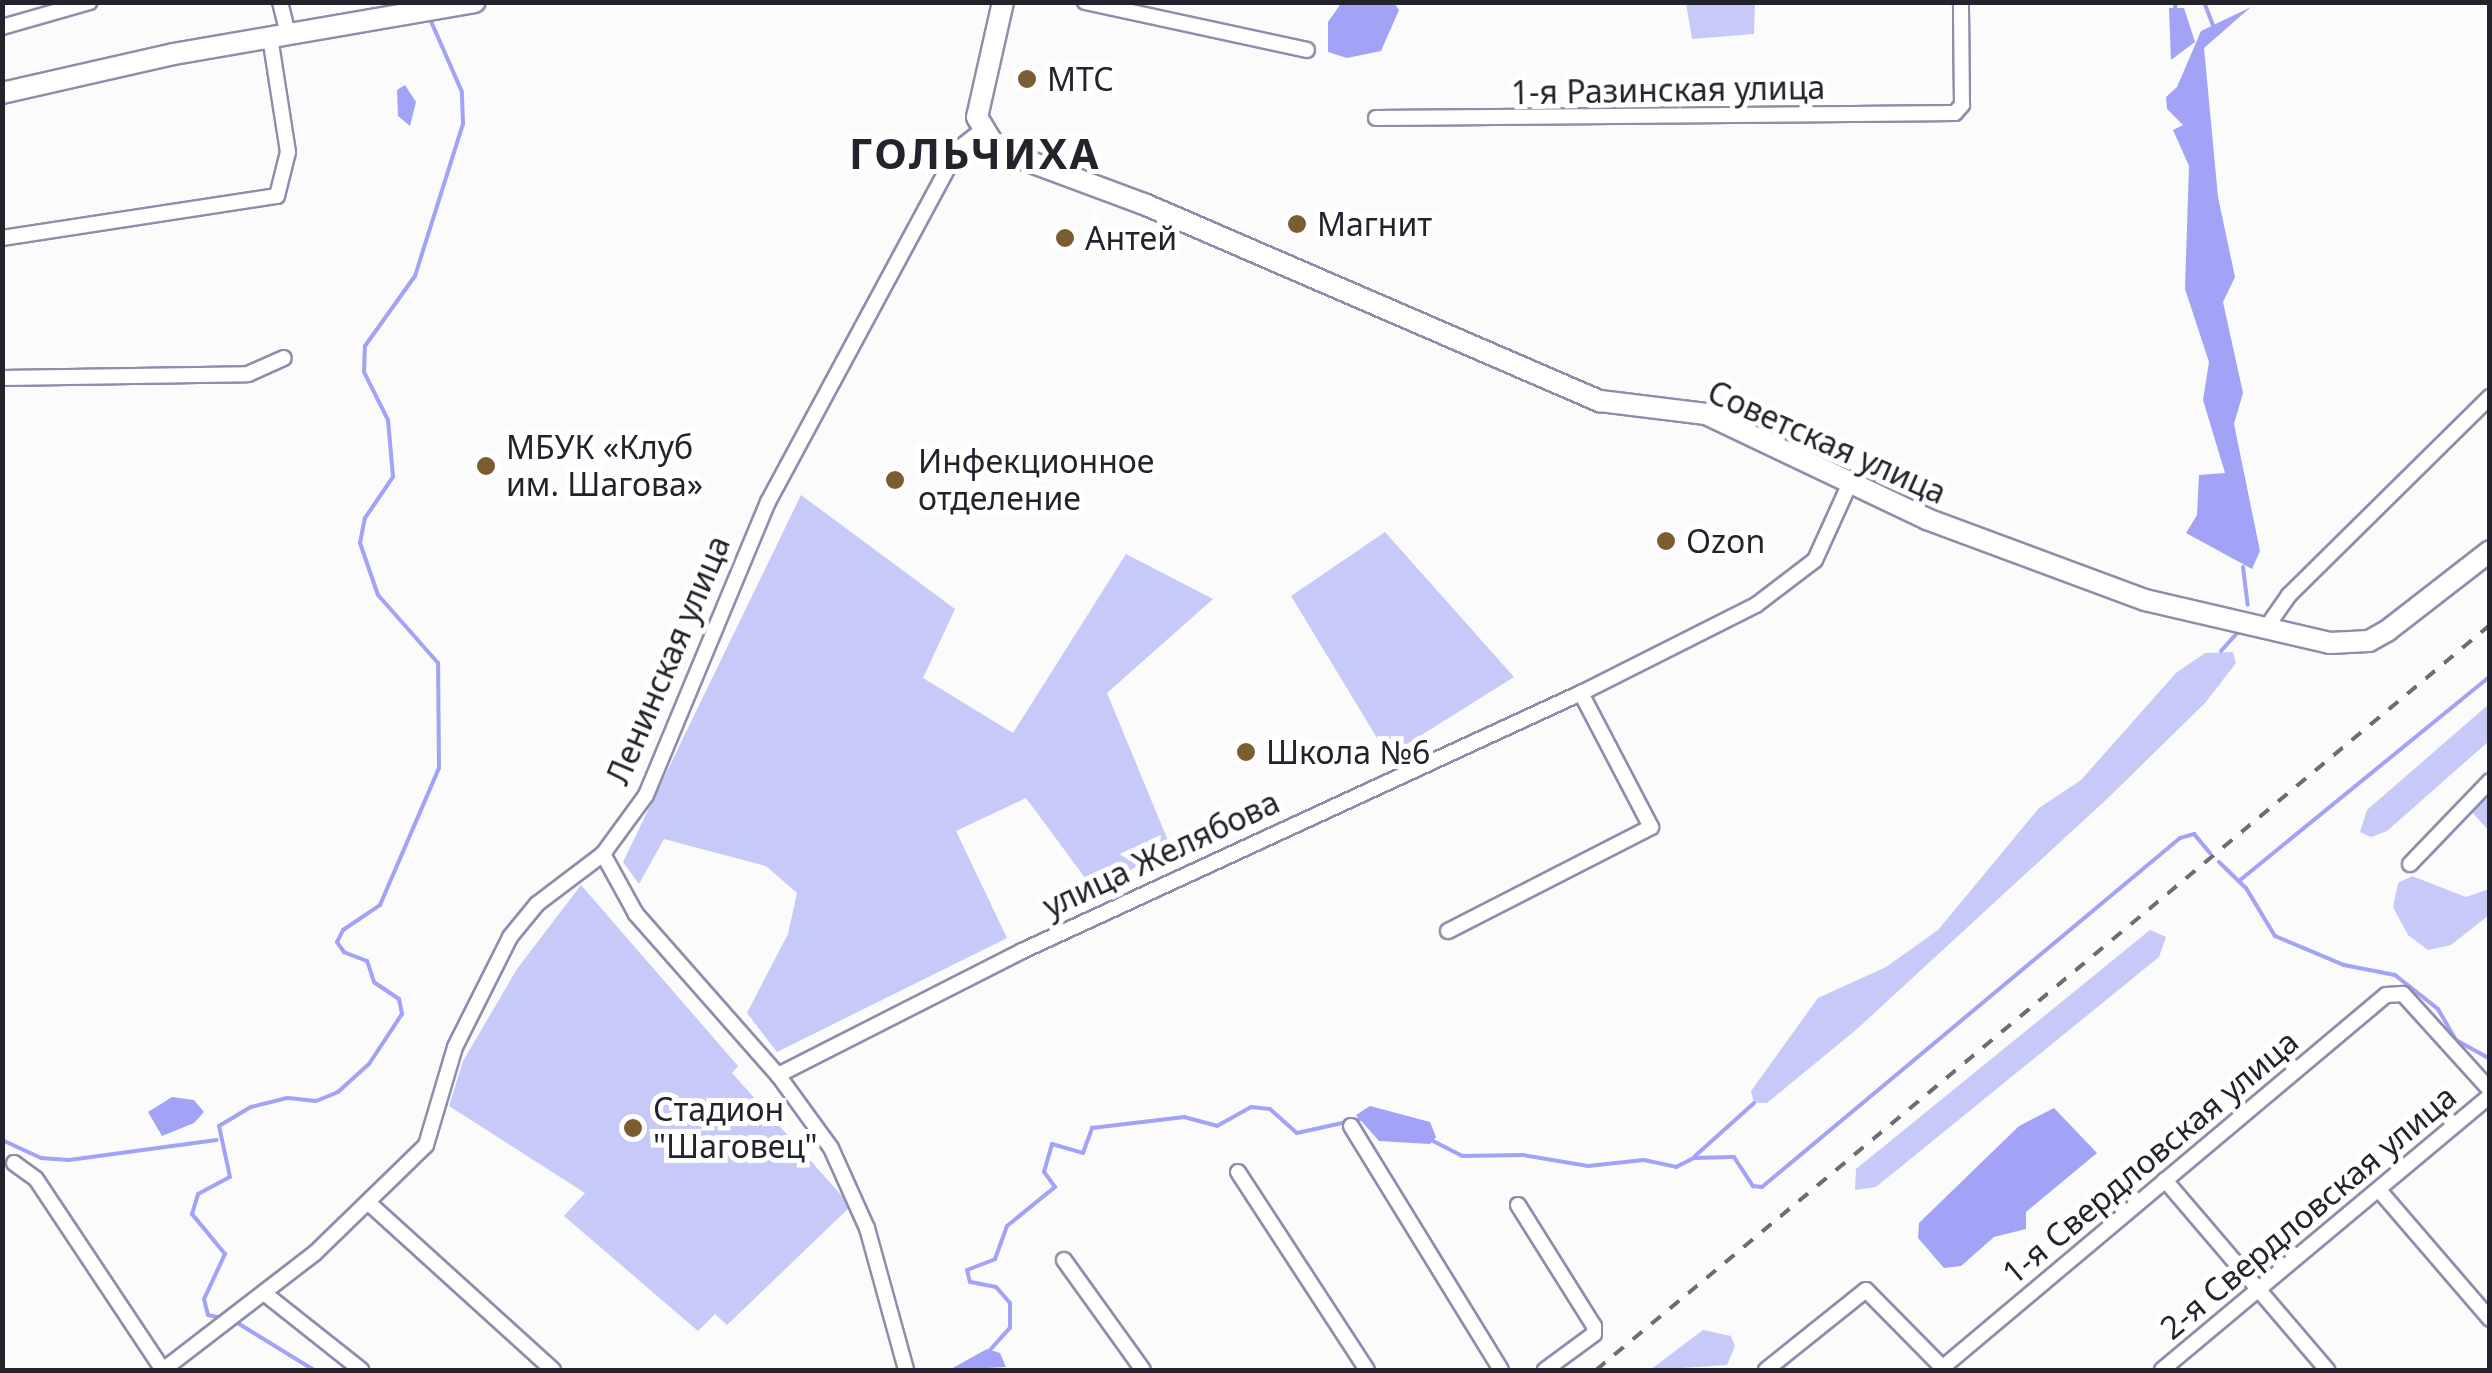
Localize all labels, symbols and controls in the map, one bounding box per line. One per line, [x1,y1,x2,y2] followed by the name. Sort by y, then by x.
[1047,60,1114,98] place label: МТС
[1016,68,1038,90] marker: МТС
[1511,68,1825,112] street label: 1-я Разинская улица
[849,128,1101,178] district label: ГОЛЬЧИХА
[1317,205,1432,243] place label: Магнит
[1286,213,1308,235] marker: Магнит
[1085,219,1177,257] place label: Антей
[1054,227,1076,249] marker: Антей
[1702,372,1952,512] street label: Советская улица
[506,429,703,504] place label: МБУК «Клуб им. Шагова»
[918,443,1154,518] place label: Инфекционное отделение
[475,455,497,477] marker: МБУК «Клуб им. Шагова»
[882,467,908,493] marker: Инфекционное отделение
[1686,522,1765,560] place label: Ozon
[598,530,738,790] street label: Ленинская улица
[1655,530,1677,552] marker: Ozon
[1266,733,1430,771] place label: Школа №6
[1235,741,1257,763] marker: Школа №6
[1037,782,1285,926] street label: улица Желябова
[1994,1022,2306,1292] street label: 1-я Свердловская улица
[2152,1077,2464,1347] street label: 2-я Свердловская улица
[653,1091,818,1166] place label: Стадион "Шаговец"
[622,1117,644,1139] marker: Стадион "Шаговец"

